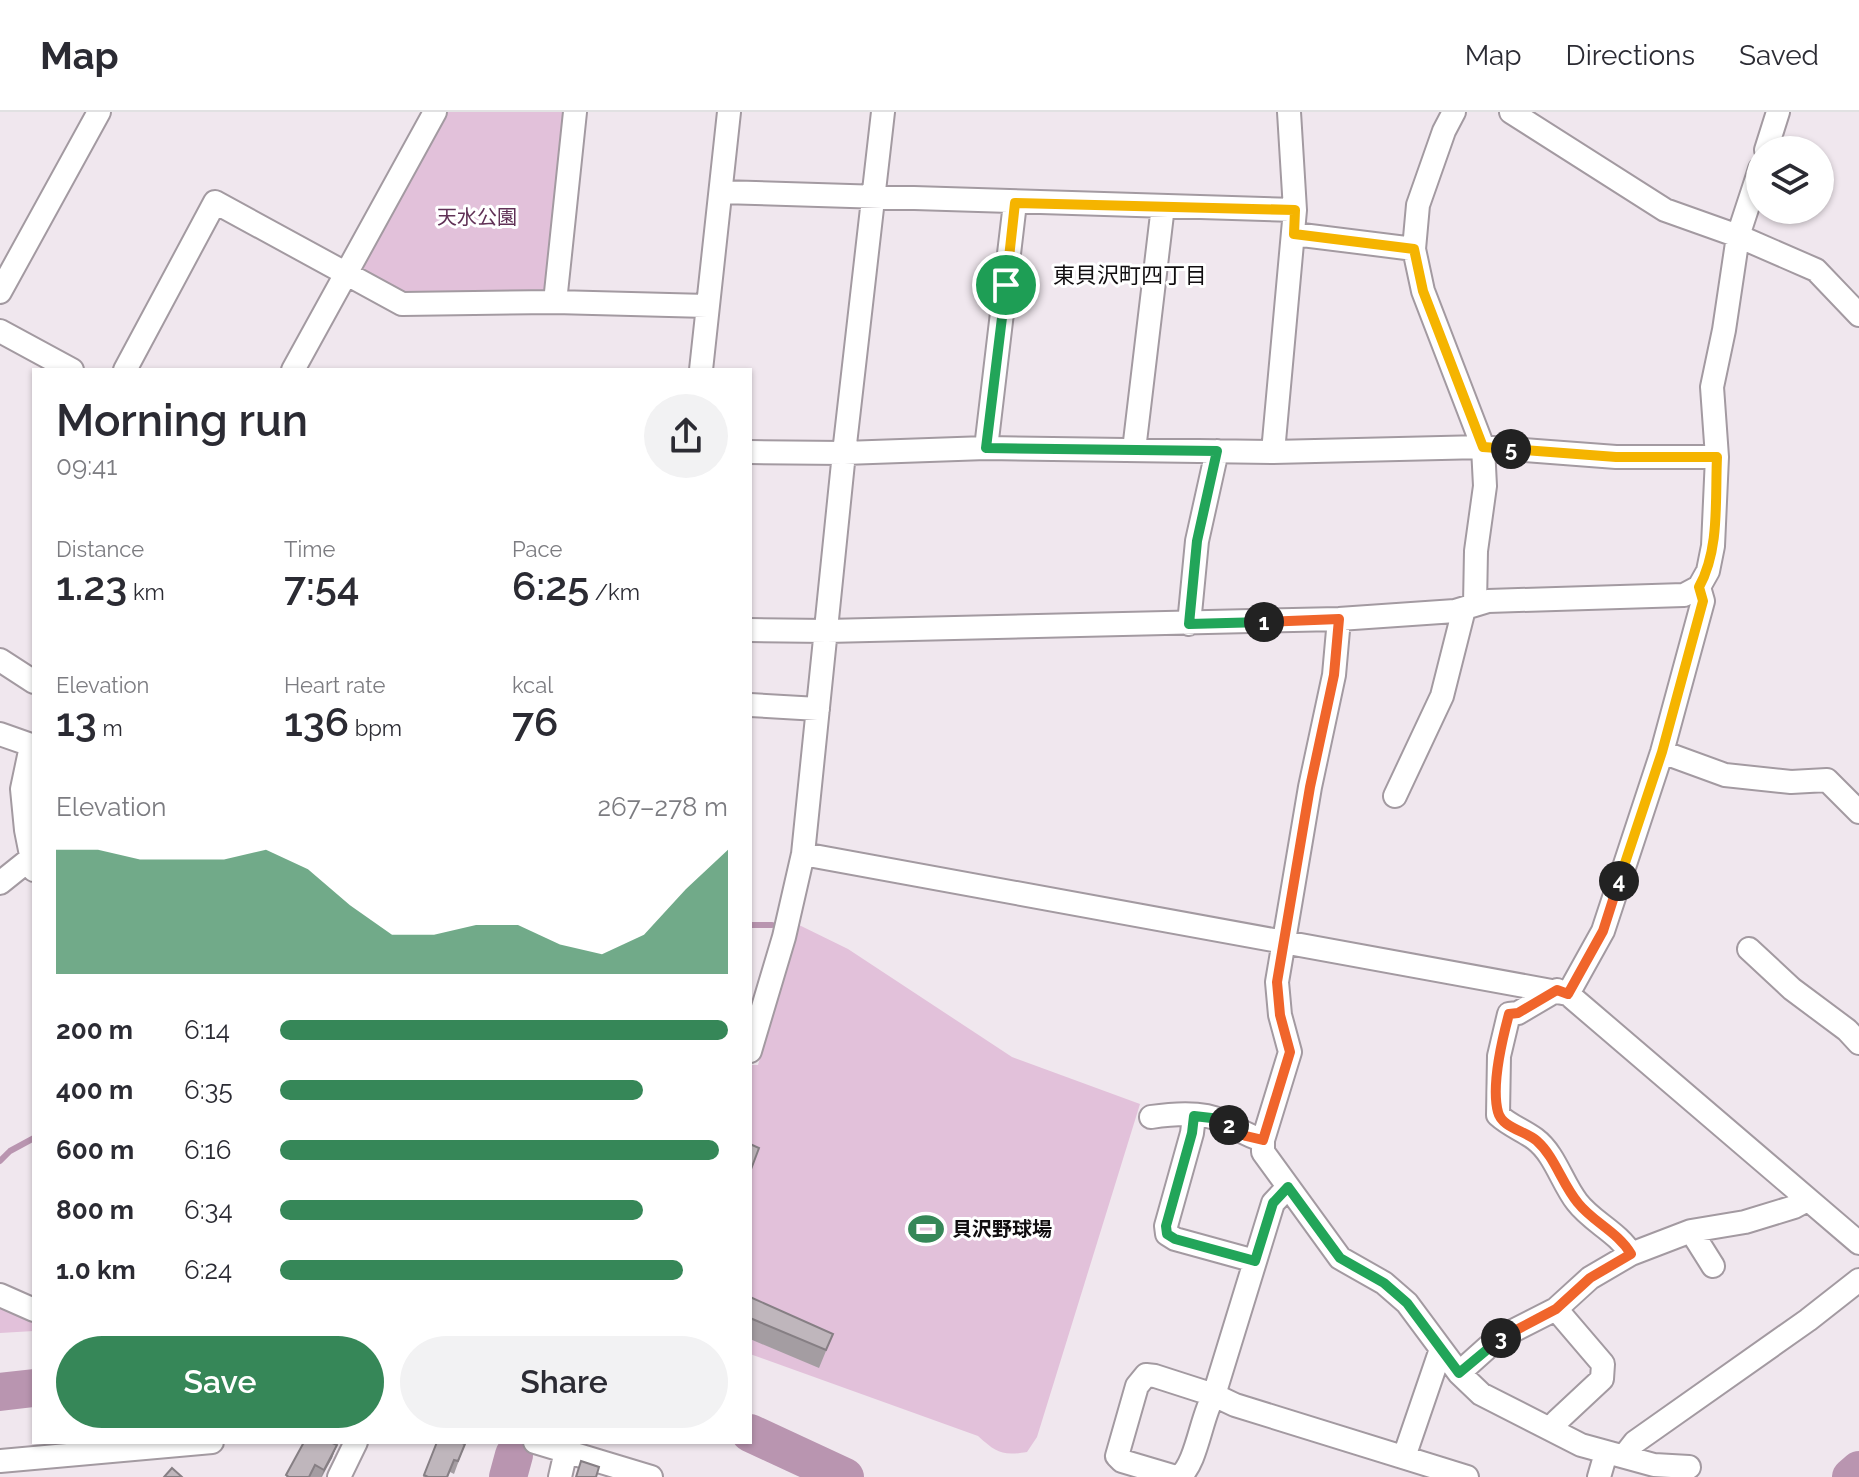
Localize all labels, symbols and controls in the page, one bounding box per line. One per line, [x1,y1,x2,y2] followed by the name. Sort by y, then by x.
[40,33,119,78] text: Map
[1465,39,1522,72] text: Map
[1566,39,1695,72] text: Directions
[1739,39,1819,72] text: Saved
[1746,136,1834,224] map controls
[1746,136,1834,224] button: layers
[437,205,517,229] park label: 天水公園
[972,251,1040,319] pin
[1053,262,1207,288] district label: 東貝沢町四丁目
[984,263,1028,307] icon: arrive
[644,394,728,478] button: share
[56,395,308,446] text: Morning run
[1491,429,1531,469] pin: 5
[1505,436,1517,462] text: 5
[56,451,117,481] text: 09:41
[56,536,144,562] text: Distance
[284,536,335,562] text: Time
[512,536,562,562] text: Pace
[56,562,127,609] text: 1.23
[284,562,359,609] text: 7:54
[512,562,589,609] text: 6:25
[127,579,165,605] text: km
[589,579,640,605] text: /km
[1244,602,1284,642] pin: 1
[1259,609,1269,635] text: 1
[56,672,149,698] text: Elevation
[284,672,385,698] text: Heart rate
[512,672,553,698] text: kcal
[56,698,97,745] text: 13
[284,698,349,745] text: 136
[512,698,558,745] text: 76
[97,715,123,741] text: m
[349,715,402,741] text: bpm
[56,792,166,822] text: Elevation
[598,792,728,822] text: 267–278 m
[1599,861,1639,901] pin: 4
[1613,868,1625,894] text: 4
[56,1015,133,1045] text: 200 m
[184,1015,230,1045] text: 6:14
[56,1075,133,1105] text: 400 m
[184,1075,233,1105] text: 6:35
[1209,1105,1249,1145] pin: 2
[1223,1112,1235,1138] text: 2
[56,1135,134,1165] text: 600 m
[184,1135,231,1165] text: 6:16
[56,1195,134,1225] text: 800 m
[184,1195,233,1225] text: 6:34
[907,1210,945,1248] sports icon: 貝沢野球場
[952,1217,1052,1241] place label: 貝沢野球場
[56,1255,136,1285] text: 1.0 km
[184,1255,232,1285] text: 6:24
[1481,1318,1521,1358] pin: 3
[1495,1325,1507,1351] text: 3
[56,1336,384,1428] button: Save
[400,1336,728,1428] button: Share

